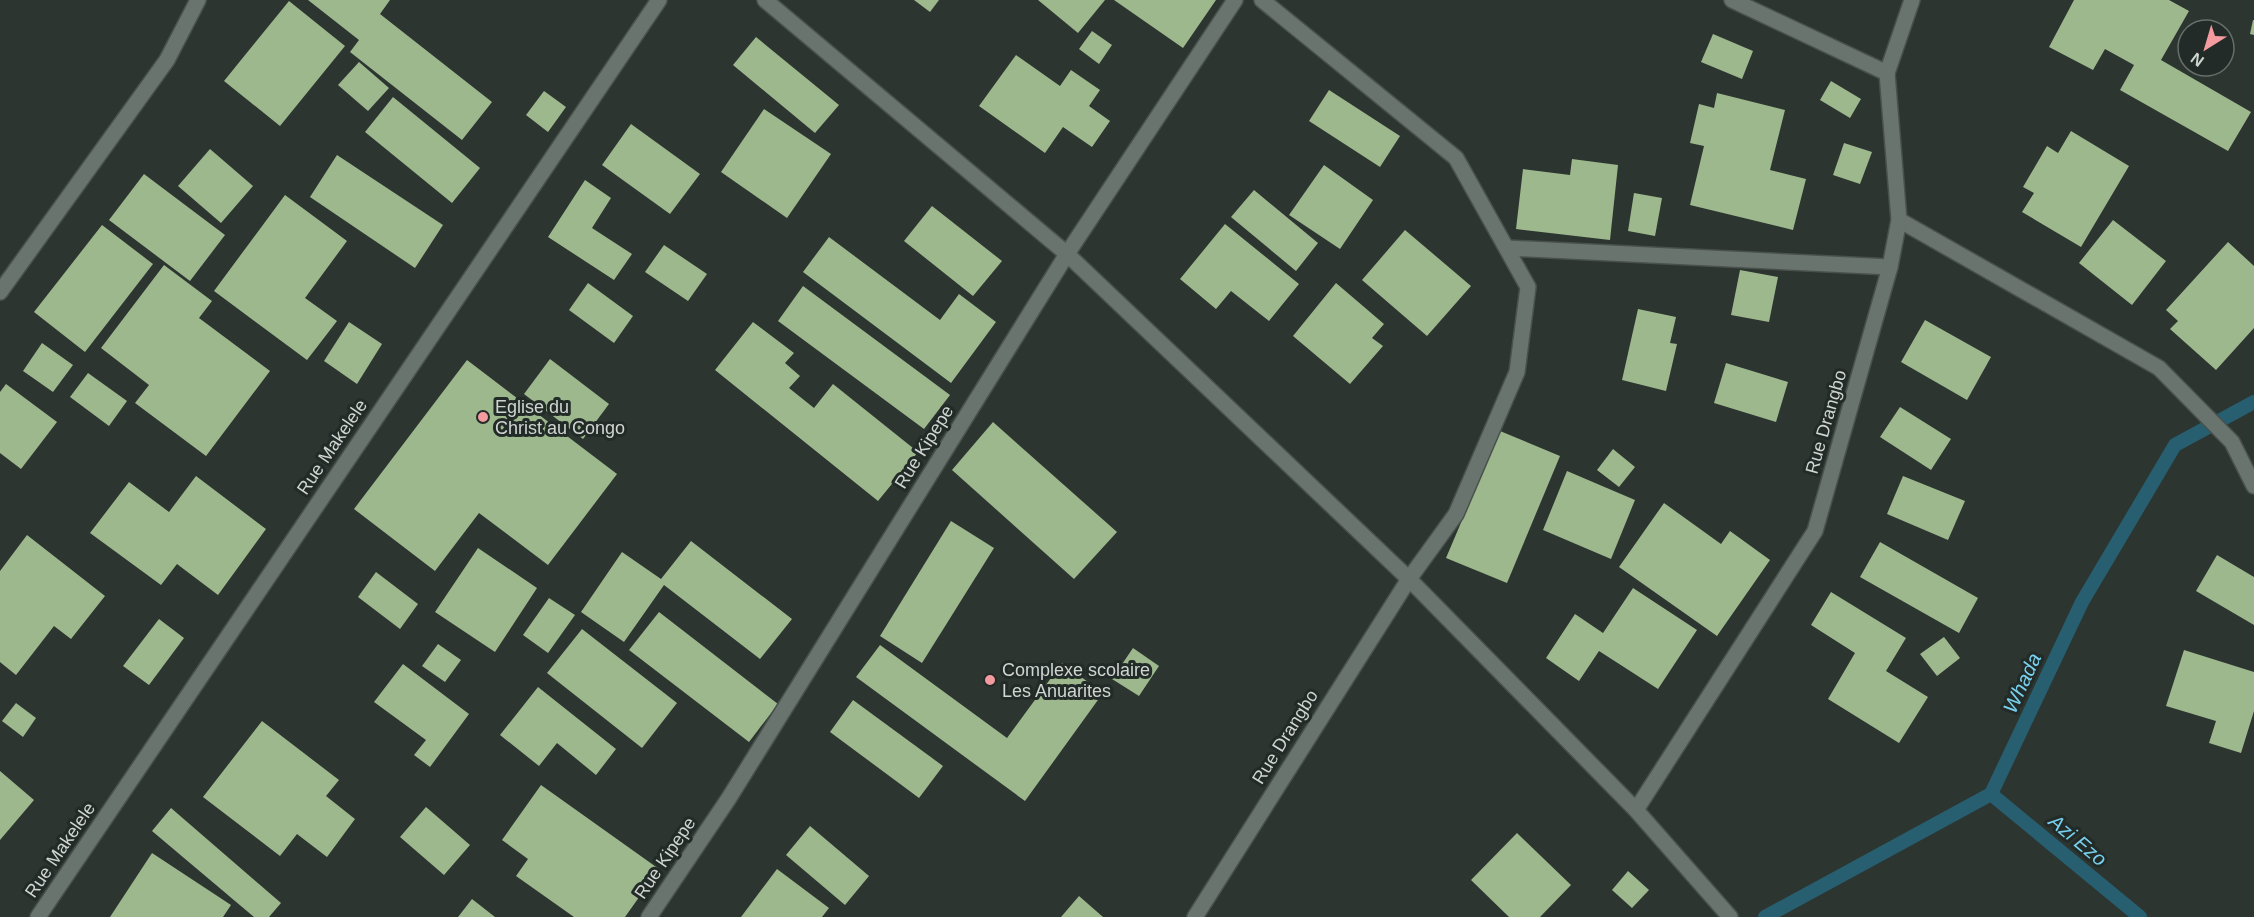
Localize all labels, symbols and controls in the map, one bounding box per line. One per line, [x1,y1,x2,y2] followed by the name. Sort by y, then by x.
[2176,18,2236,78] north arrow
[2188,49,2207,70] text: N
[1802,368,1850,476] street label: Rue Drangbo
[293,396,371,498] street label: Rue Makelele
[495,397,625,438] place label: Eglise du Christ au Congo
[891,402,957,492] street label: Rue Kipepe
[476,410,490,424] marker: Eglise du Christ au Congo
[1999,650,2045,716] water label: Whada
[1002,660,1150,701] place label: Complexe scolaire Les Anuarites
[983,673,997,687] marker: Complexe scolaire Les Anuarites
[1248,686,1322,788] street label: Rue Drangbo
[21,799,99,901] street label: Rue Makelele
[2044,809,2111,870] water label: Azi Ezo
[630,813,700,903] street label: Rue Kipepe

